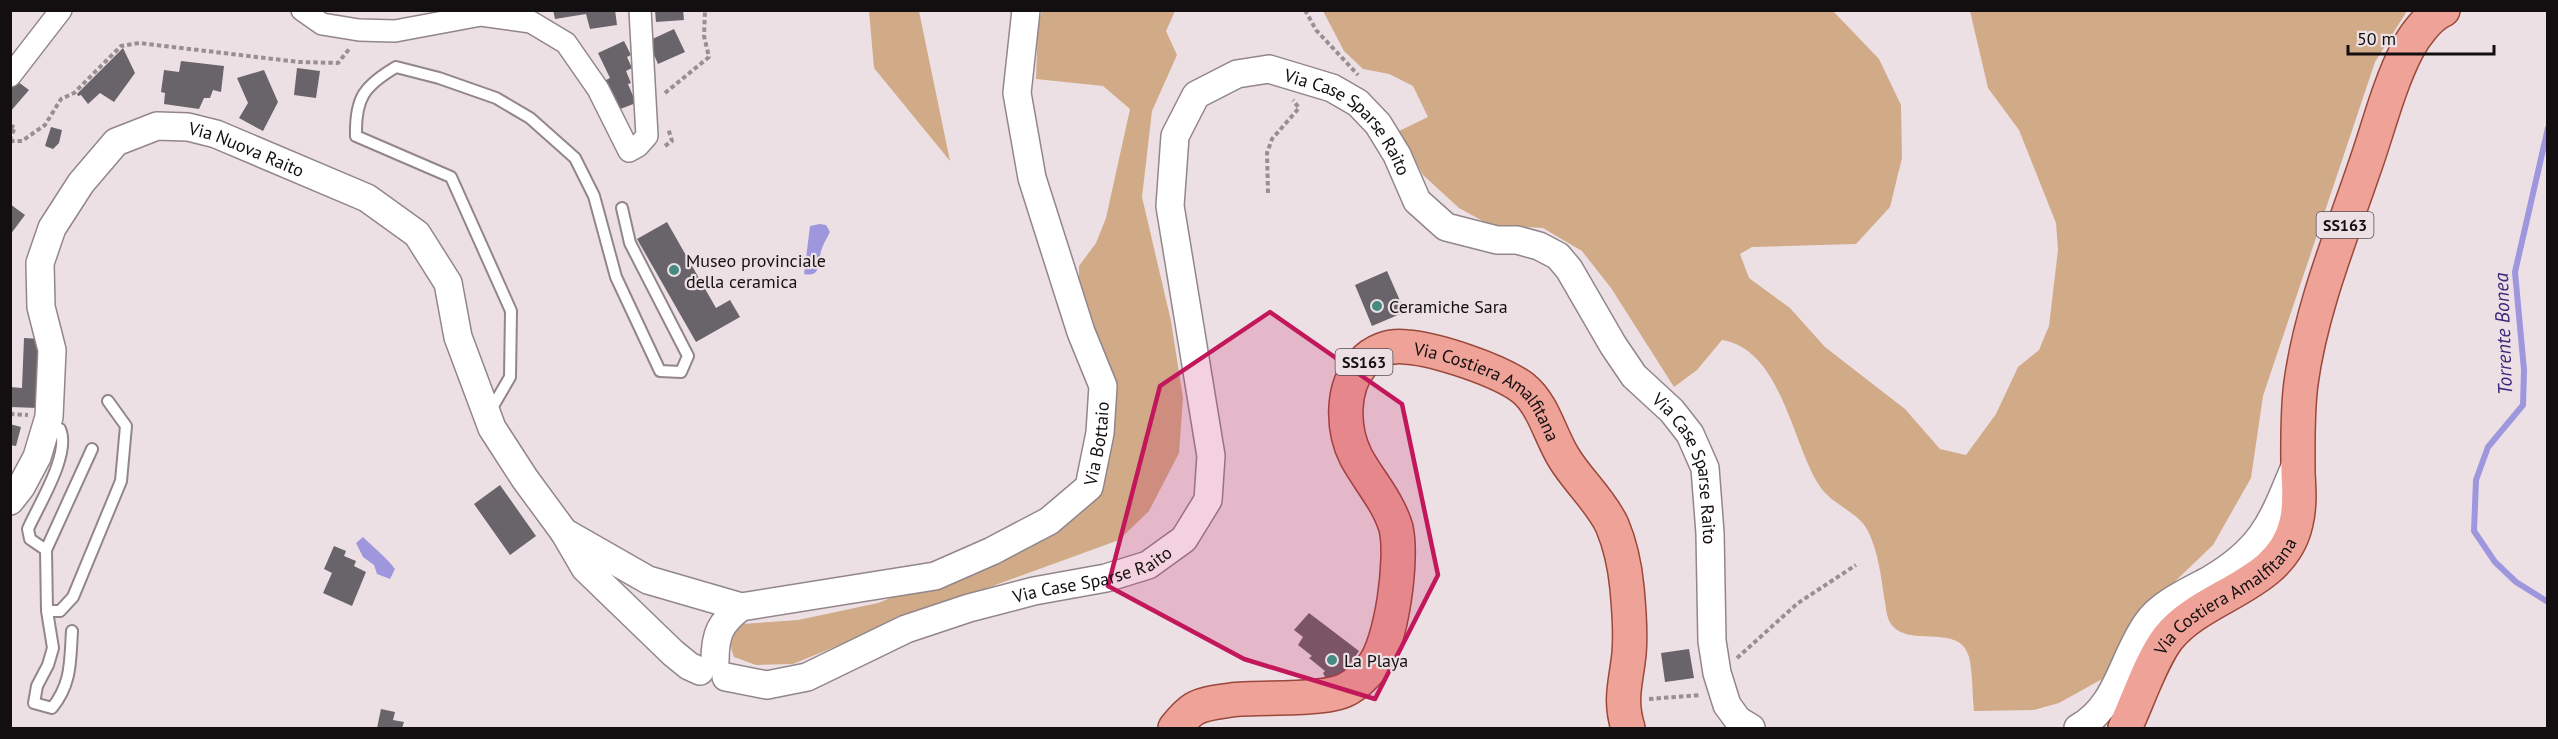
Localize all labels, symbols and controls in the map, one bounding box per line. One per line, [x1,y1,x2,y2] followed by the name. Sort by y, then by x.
[2348,18,2494,56] scale bar
[2357,27,2396,50] text: 50 m
[1281,63,1416,179] street label: Via Case Sparse Raito
[186,116,308,182] street label: Via Nuova Raito
[2316,212,2374,238] road number: SS163
[686,249,826,293] place label: Museo provinciale della ceramica
[667,263,681,277] marker: Museo provinciale della ceramica
[2488,272,2518,396] water label: Torrente Bonea
[1389,295,1508,318] place label: Ceramiche Sara
[1370,299,1384,313] marker: Ceramiche Sara
[1411,336,1565,445] street label: Via Costiera Amalfitana
[1336,349,1392,375] road number: SS163
[1647,387,1722,544] street label: Via Case Sparse Raito
[1078,401,1113,488] street label: Via Bottaio
[2148,534,2301,660] street label: Via Costiera Amalfitana
[1009,540,1176,608] street label: Via Case Sparse Raito
[1344,649,1408,672] place label: La Playa
[1325,653,1339,667] marker: La Playa

